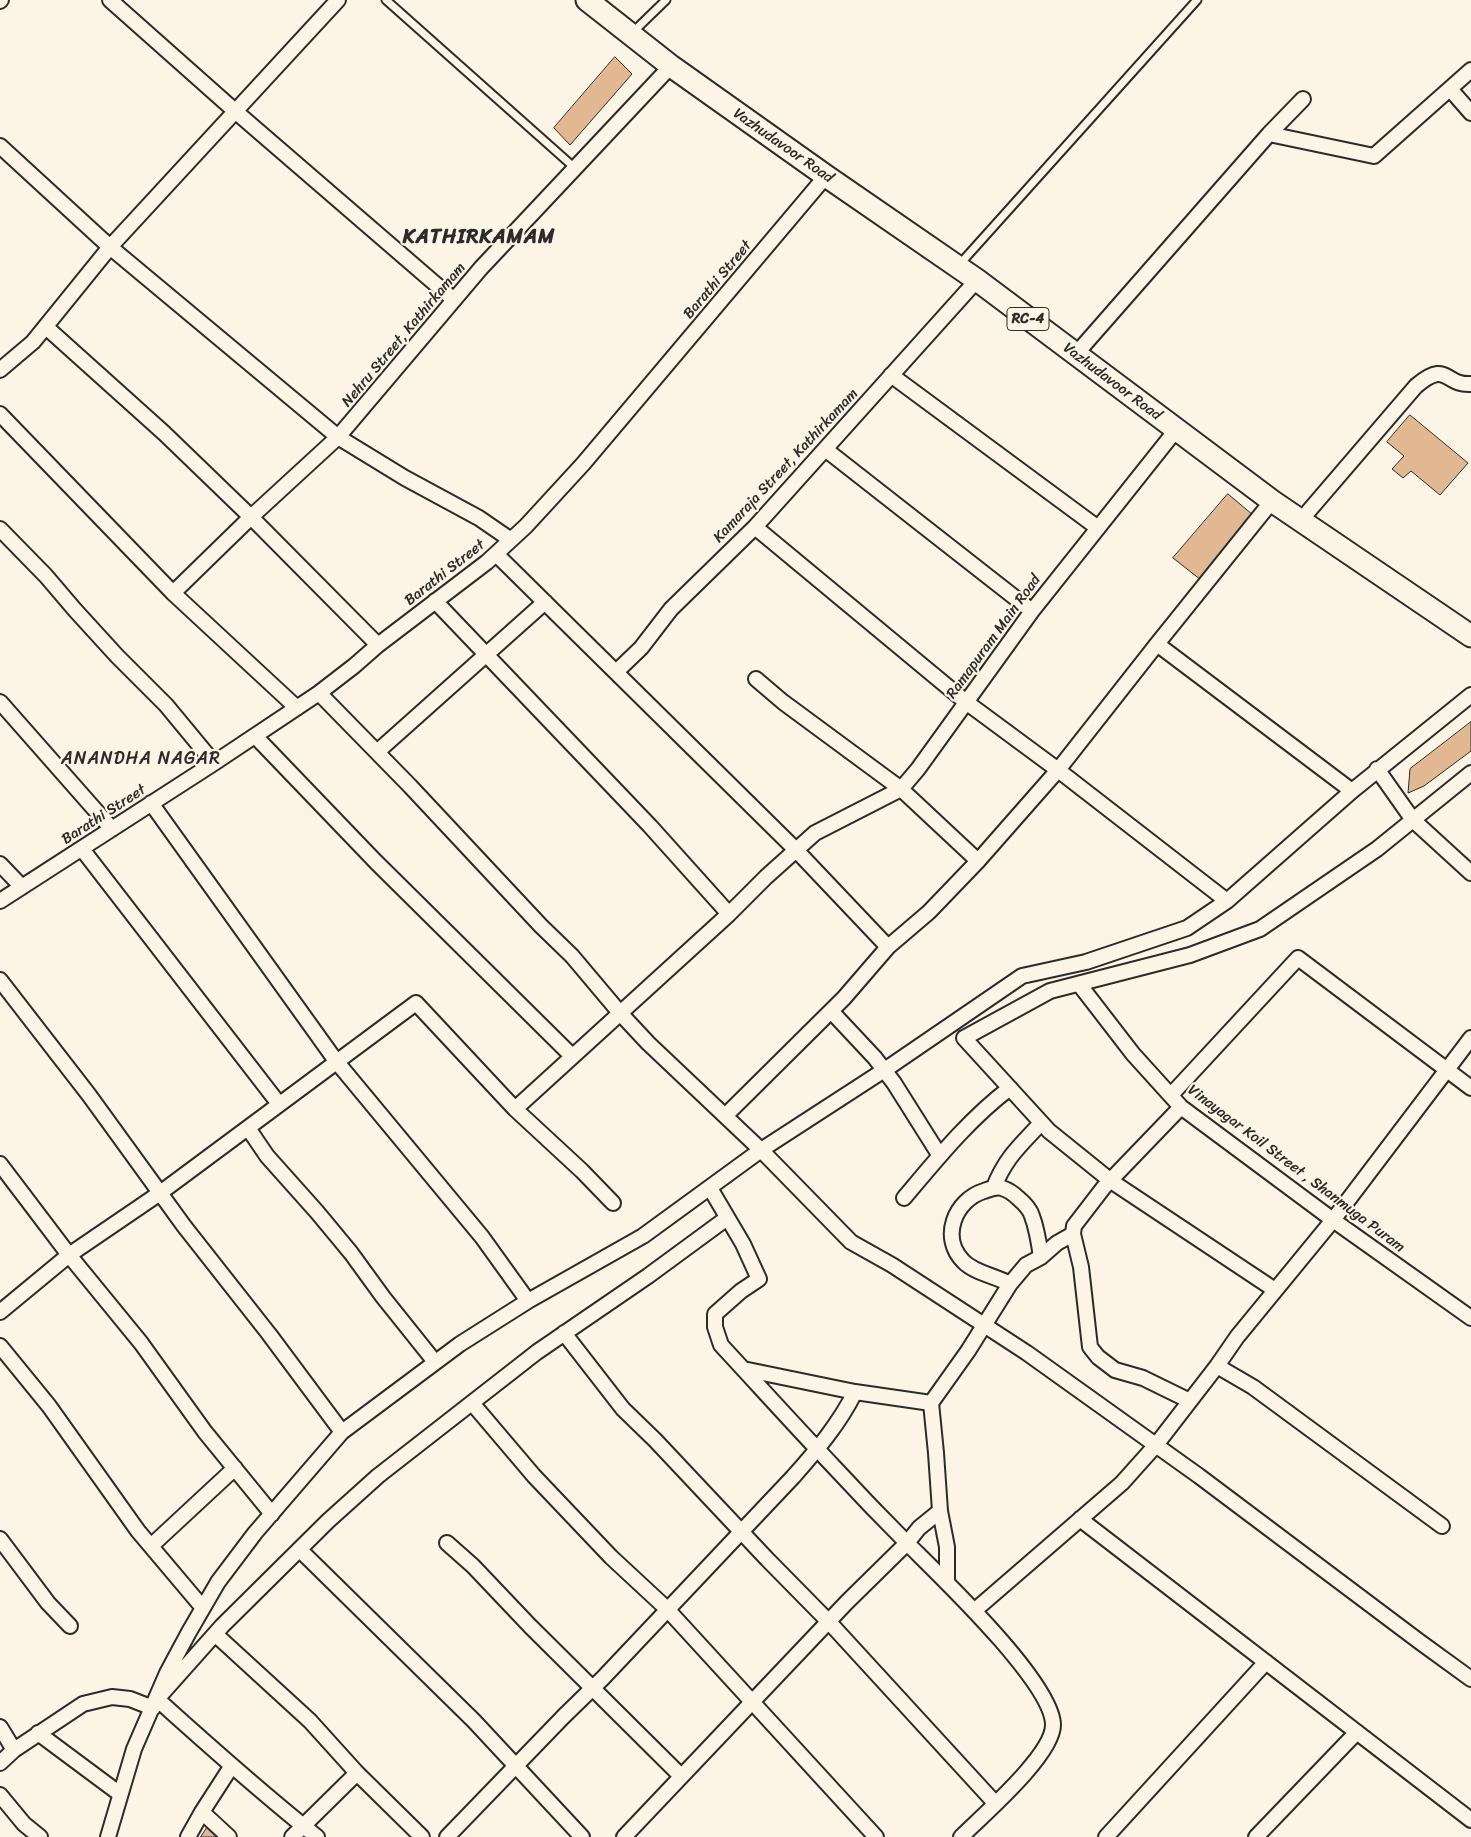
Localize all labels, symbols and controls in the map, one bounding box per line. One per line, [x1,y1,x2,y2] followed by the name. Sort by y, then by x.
[729,105,837,187] street label: Vazhudavoor Road
[403,226,555,250] district label: KATHIRKAMAM
[680,237,756,323] street label: Barathi Street
[338,259,470,411] street label: Nehru Street, Kathirkamam
[1007,308,1049,330] road number: RC-4
[1059,339,1165,425] street label: Vazhudavoor Road
[710,385,862,547] street label: Kamaraja Street, Kathirkamam
[401,536,489,610] street label: Barathi Street
[943,572,1045,702] street label: Ramapuram Main Road
[60,748,222,770] district label: ANANDHA NAGAR
[59,781,149,849] street label: Barathi Street
[1184,1081,1408,1257] street label: Vinayagar Koil Street , Shanmuga Puram

